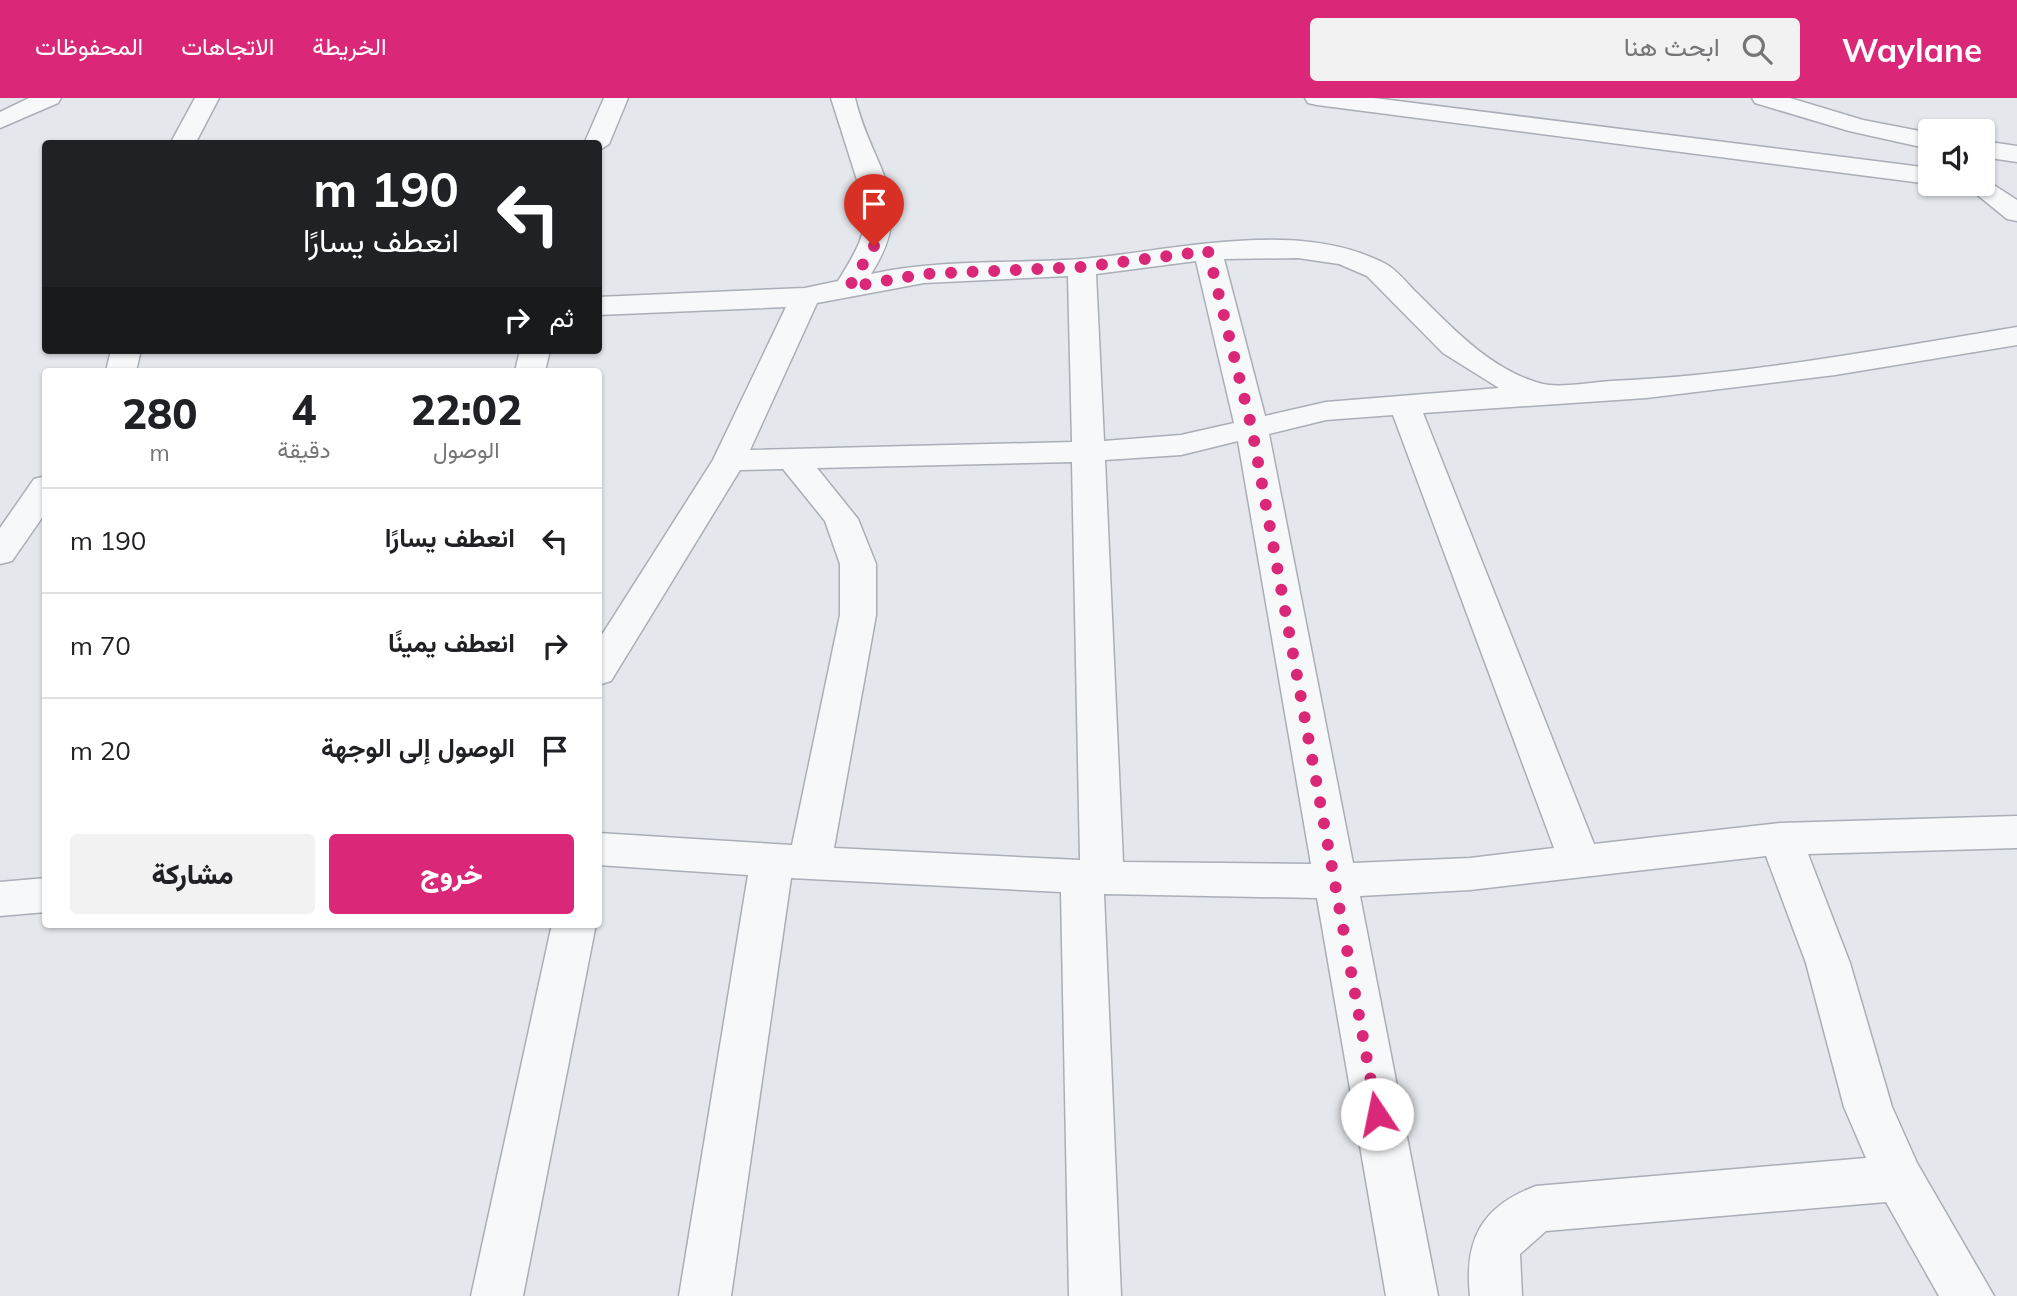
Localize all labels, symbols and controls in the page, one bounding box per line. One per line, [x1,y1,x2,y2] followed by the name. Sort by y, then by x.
[1310,18,1800,81] search box
[1842,29,1982,70] text: Waylane
[1624,30,1720,63] text: ابحث هنا
[1738,30,1776,68] icon: search
[35,31,143,61] text: المحفوظات
[181,31,274,61] text: الاتجاهات
[312,31,387,61] text: الخريطة
[1918,119,1995,196] map controls
[1918,119,1995,196] button: sound
[313,158,459,219] text: 190 m
[483,168,574,259] icon: left
[844,174,904,246] pin
[855,185,893,223] icon: arrive
[303,220,459,260] text: انعطف يسارًا
[498,301,536,339] icon: right
[550,301,574,334] text: ثم
[291,383,317,436] text: 4
[410,383,522,436] text: 22:02
[122,387,198,440] text: 280
[277,435,331,464] text: دقيقة
[433,435,499,464] text: الوصول
[150,438,170,467] text: m
[385,521,515,554] text: انعطف يسارًا
[536,522,574,560] icon: left
[70,524,146,557] text: 190 m
[388,626,515,659] text: انعطف يمينًا
[536,627,574,665] icon: right
[70,629,131,662] text: 70 m
[321,731,515,764] text: الوصول إلى الوجهة
[536,732,574,770] icon: arrive
[70,734,131,767] text: 20 m
[70,834,315,914] button: مشاركة
[329,834,574,914] button: خروج
[1340,1077,1414,1151] position arrow

